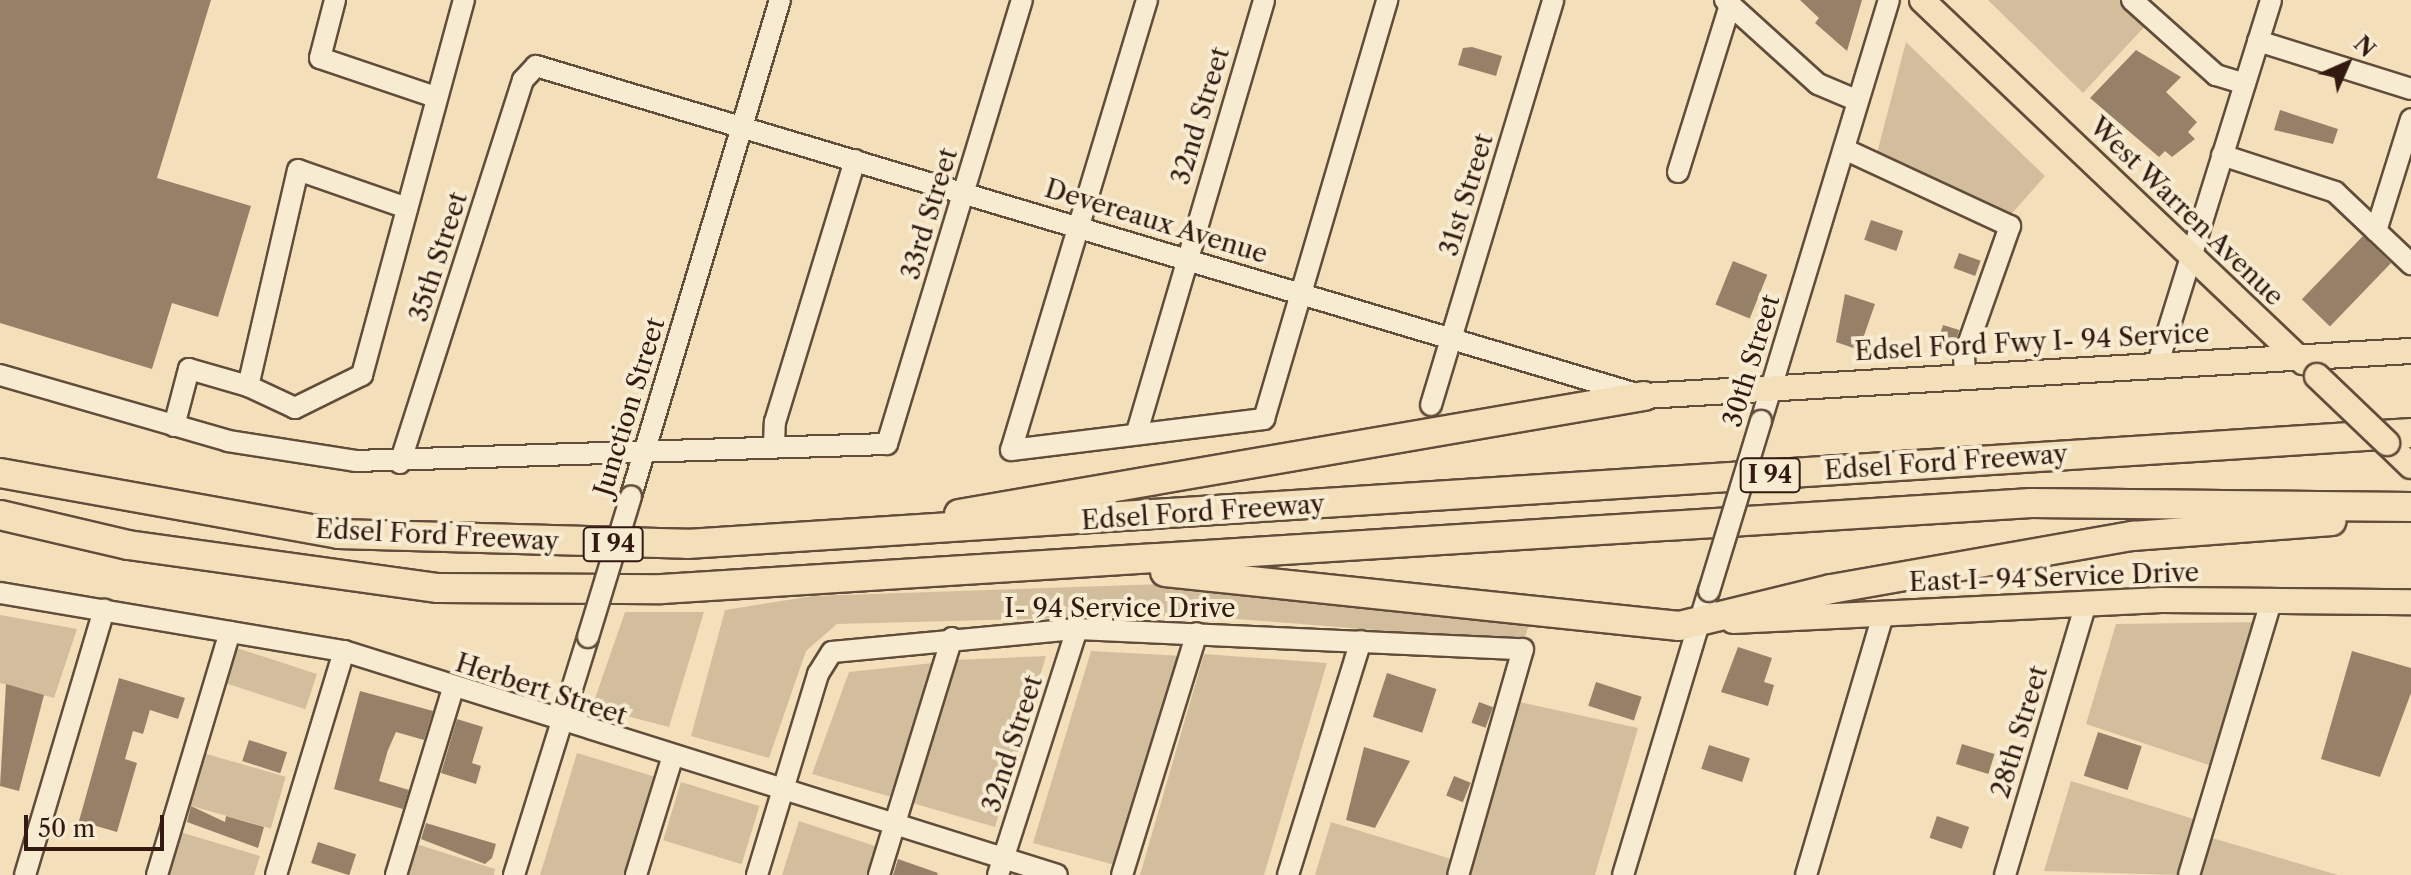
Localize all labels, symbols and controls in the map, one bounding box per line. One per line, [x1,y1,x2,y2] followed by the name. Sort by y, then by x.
[2307,24,2387,104] north arrow
[2348,30,2381,63] text: N
[1165,44,1237,188] street label: 32nd Street
[2082,111,2290,313] street label: West Warren Avenue
[1434,130,1500,260] street label: 31st Street
[895,145,965,283] street label: 33rd Street
[1040,173,1272,271] street label: Devereaux Avenue
[403,188,475,326] street label: 35th Street
[1717,291,1787,431] street label: 30th Street
[588,314,672,500] street label: Junction Street
[1853,318,2211,368] street label: Edsel Ford Fwy I- 94 Service
[1823,439,2069,487] street label: Edsel Ford Freeway
[1738,455,1802,495] road number: I 94
[1080,489,1326,537] street label: Edsel Ford Freeway
[314,514,560,558] street label: Edsel Ford Freeway
[581,524,645,564] road number: I 94
[1908,557,2200,599] street label: East I- 94 Service Drive
[1004,593,1236,625] street label: I- 94 Service Drive
[451,648,631,732] street label: Herbert Street
[1985,662,2055,802] street label: 28th Street
[976,672,1050,816] street label: 32nd Street
[28,799,168,849] scale bar
[38,814,95,843] text: 50 m

